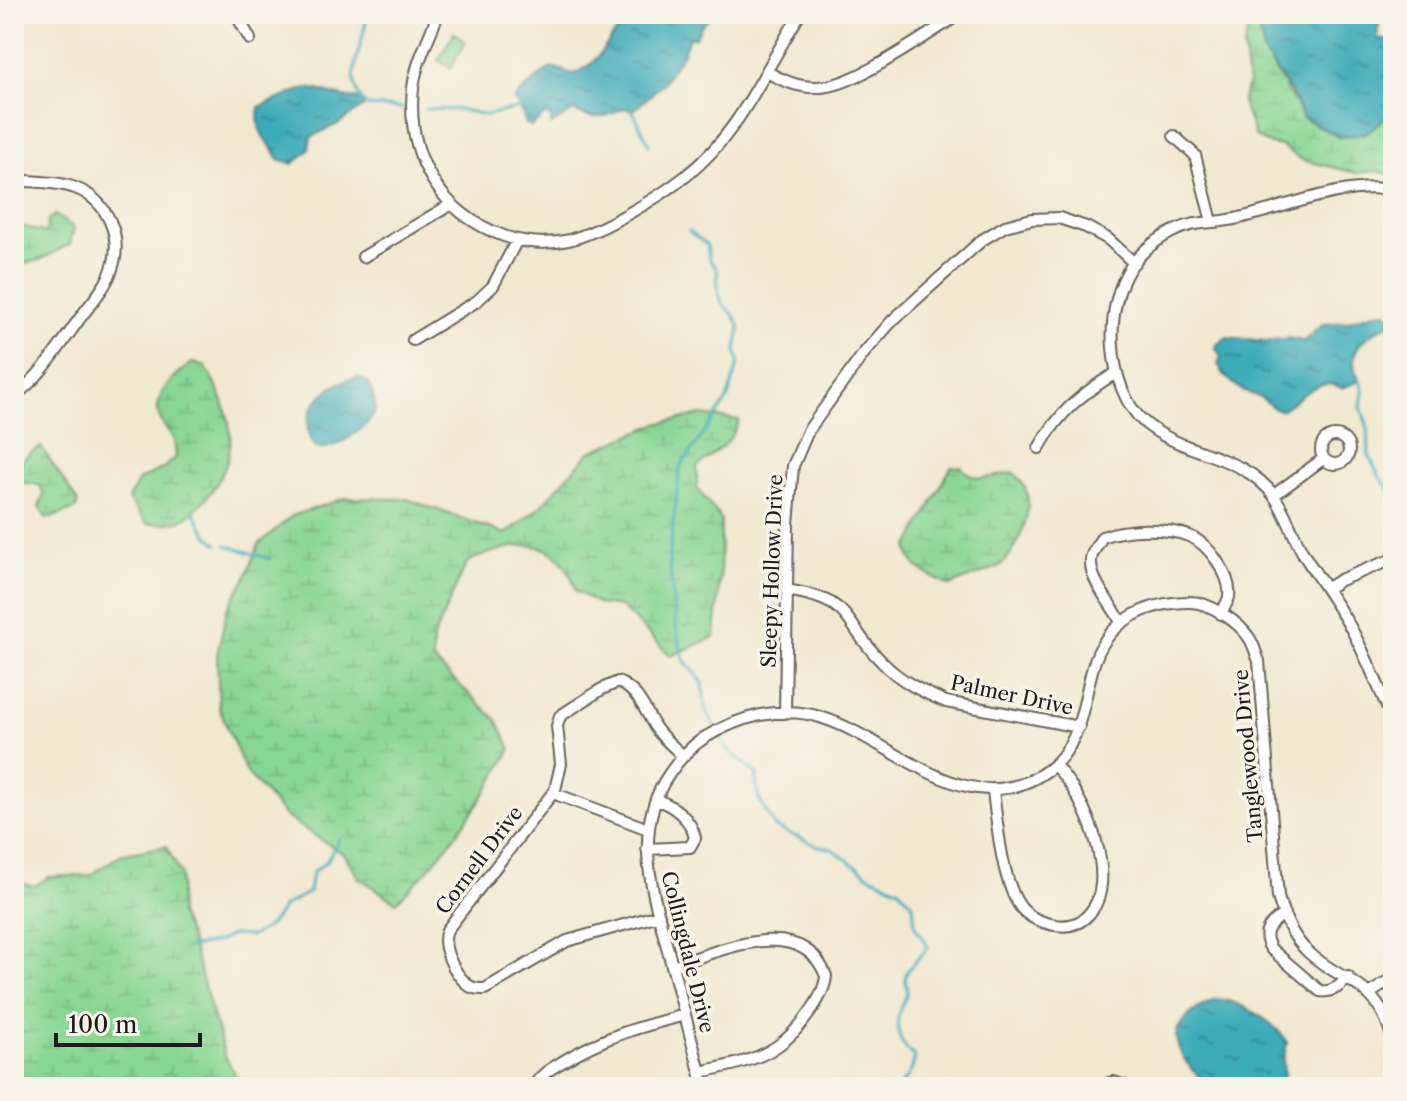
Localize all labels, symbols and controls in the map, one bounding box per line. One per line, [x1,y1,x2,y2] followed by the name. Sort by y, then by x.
[757,474,787,668] street label: Sleepy Hollow Drive
[1228,669,1268,843] street label: Tanglewood Drive
[949,670,1075,720] street label: Palmer Drive
[431,801,527,919] street label: Cornell Drive
[656,869,720,1035] street label: Collingdale Drive
[56,997,200,1047] scale bar
[68,1010,137,1039] text: 100 m

